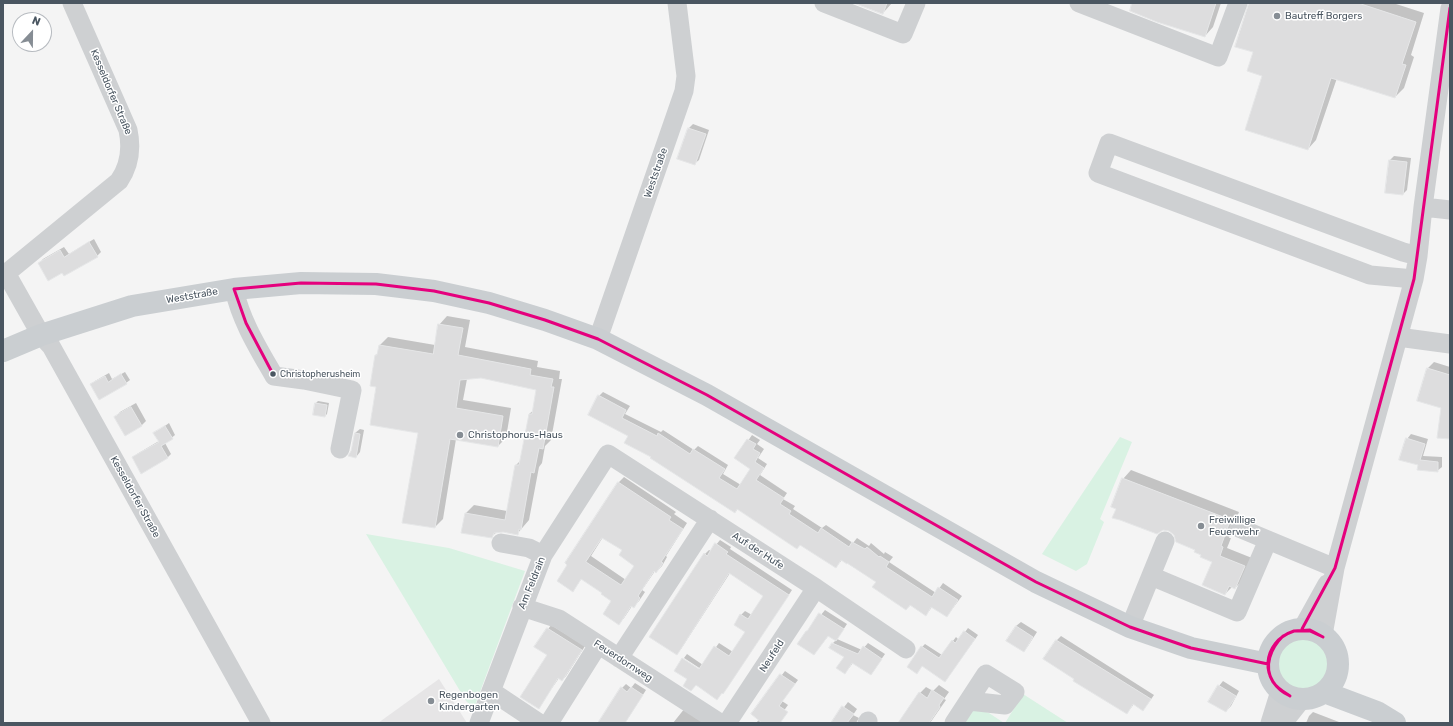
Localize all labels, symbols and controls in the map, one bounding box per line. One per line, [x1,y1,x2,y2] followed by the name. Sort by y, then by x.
[1285,10,1362,22] place label: Bautreff Borgers
[1272,11,1282,21] marker: Bautreff Borgers
[12,12,52,52] north arrow
[30,14,42,29] text: N
[88,48,134,136] street label: Kesseldorfer Straße
[642,146,670,200] street label: Weststraße
[165,286,219,306] street label: Weststraße
[268,369,278,379] marker: Christopherusheim
[280,369,360,379] place label: Christopherusheim
[468,429,563,441] place label: Christophorus-Haus
[455,430,465,440] marker: Christophorus-Haus
[108,454,162,540] street label: Kesseldorfer Straße
[1209,514,1259,538] place label: Freiwillige Feuerwehr
[1196,521,1206,531] marker: Freiwillige Feuerwehr
[730,530,786,572] street label: Auf der Hufe
[516,555,548,611] street label: Am Feldrain
[591,638,655,684] street label: Feuerdornweg
[757,638,787,674] street label: Neufeld
[439,689,500,712] place label: Regenbogen Kindergarten
[426,696,436,706] marker: Regenbogen Kindergarten

